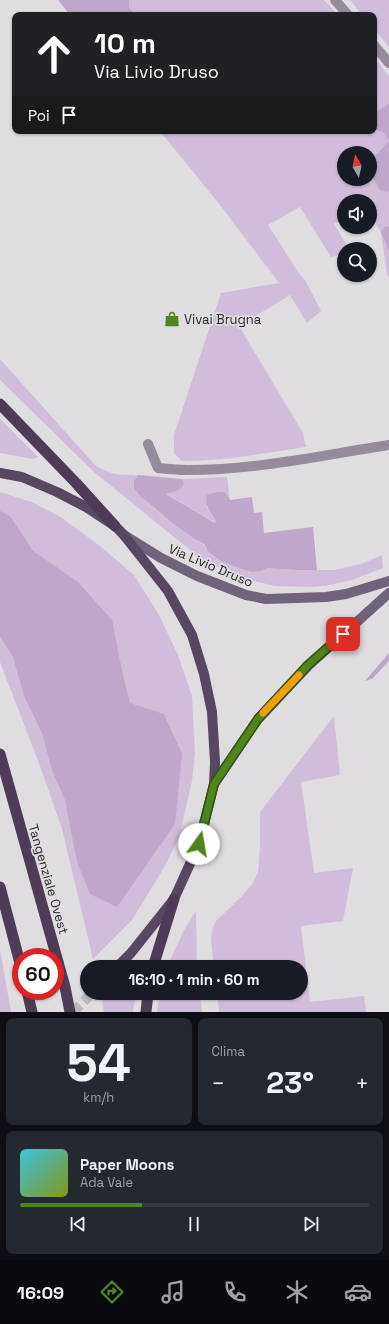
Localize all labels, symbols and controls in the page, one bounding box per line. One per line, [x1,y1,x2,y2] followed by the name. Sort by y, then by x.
[94,25,156,61] text: 10 m
[28,28,80,80] icon: ahead
[94,60,219,83] text: Via Livio Druso
[58,104,80,126] icon: arrive
[28,106,50,125] text: Poi
[337,146,377,186] north arrow
[337,146,377,282] map controls
[337,194,377,234] button: sound
[337,242,377,282] button: search
[163,310,181,328] shop icon: Vivai Brugna
[184,311,262,328] place label: Vivai Brugna
[166,540,256,591] street label: Via Livio Druso
[326,617,360,651] pin
[332,623,354,645] icon: arrive
[25,822,72,936] street label: Tangenziale Ovest
[178,823,220,865] position arrow
[12,948,64,1000] speed limit sign: 60
[128,970,260,989] text: 16:10 · 1 min · 60 m
[67,1030,131,1096] text: 54
[212,1043,245,1060] text: Clima
[266,1063,314,1102] text: 23°
[212,1069,225,1097] text: −
[355,1069,369,1097] text: +
[83,1089,114,1106] text: km/h
[80,1155,174,1174] text: Paper Moons
[80,1174,133,1191] text: Ada Vale
[67,1213,89,1235] icon: previous
[183,1213,205,1235] icon: pause
[300,1213,322,1235] icon: next
[98,1278,126,1306] icon: directions
[159,1278,187,1306] icon: music
[221,1278,249,1306] icon: phone
[283,1278,311,1306] icon: climate
[344,1278,372,1306] icon: car
[17,1281,64,1304] text: 16:09

